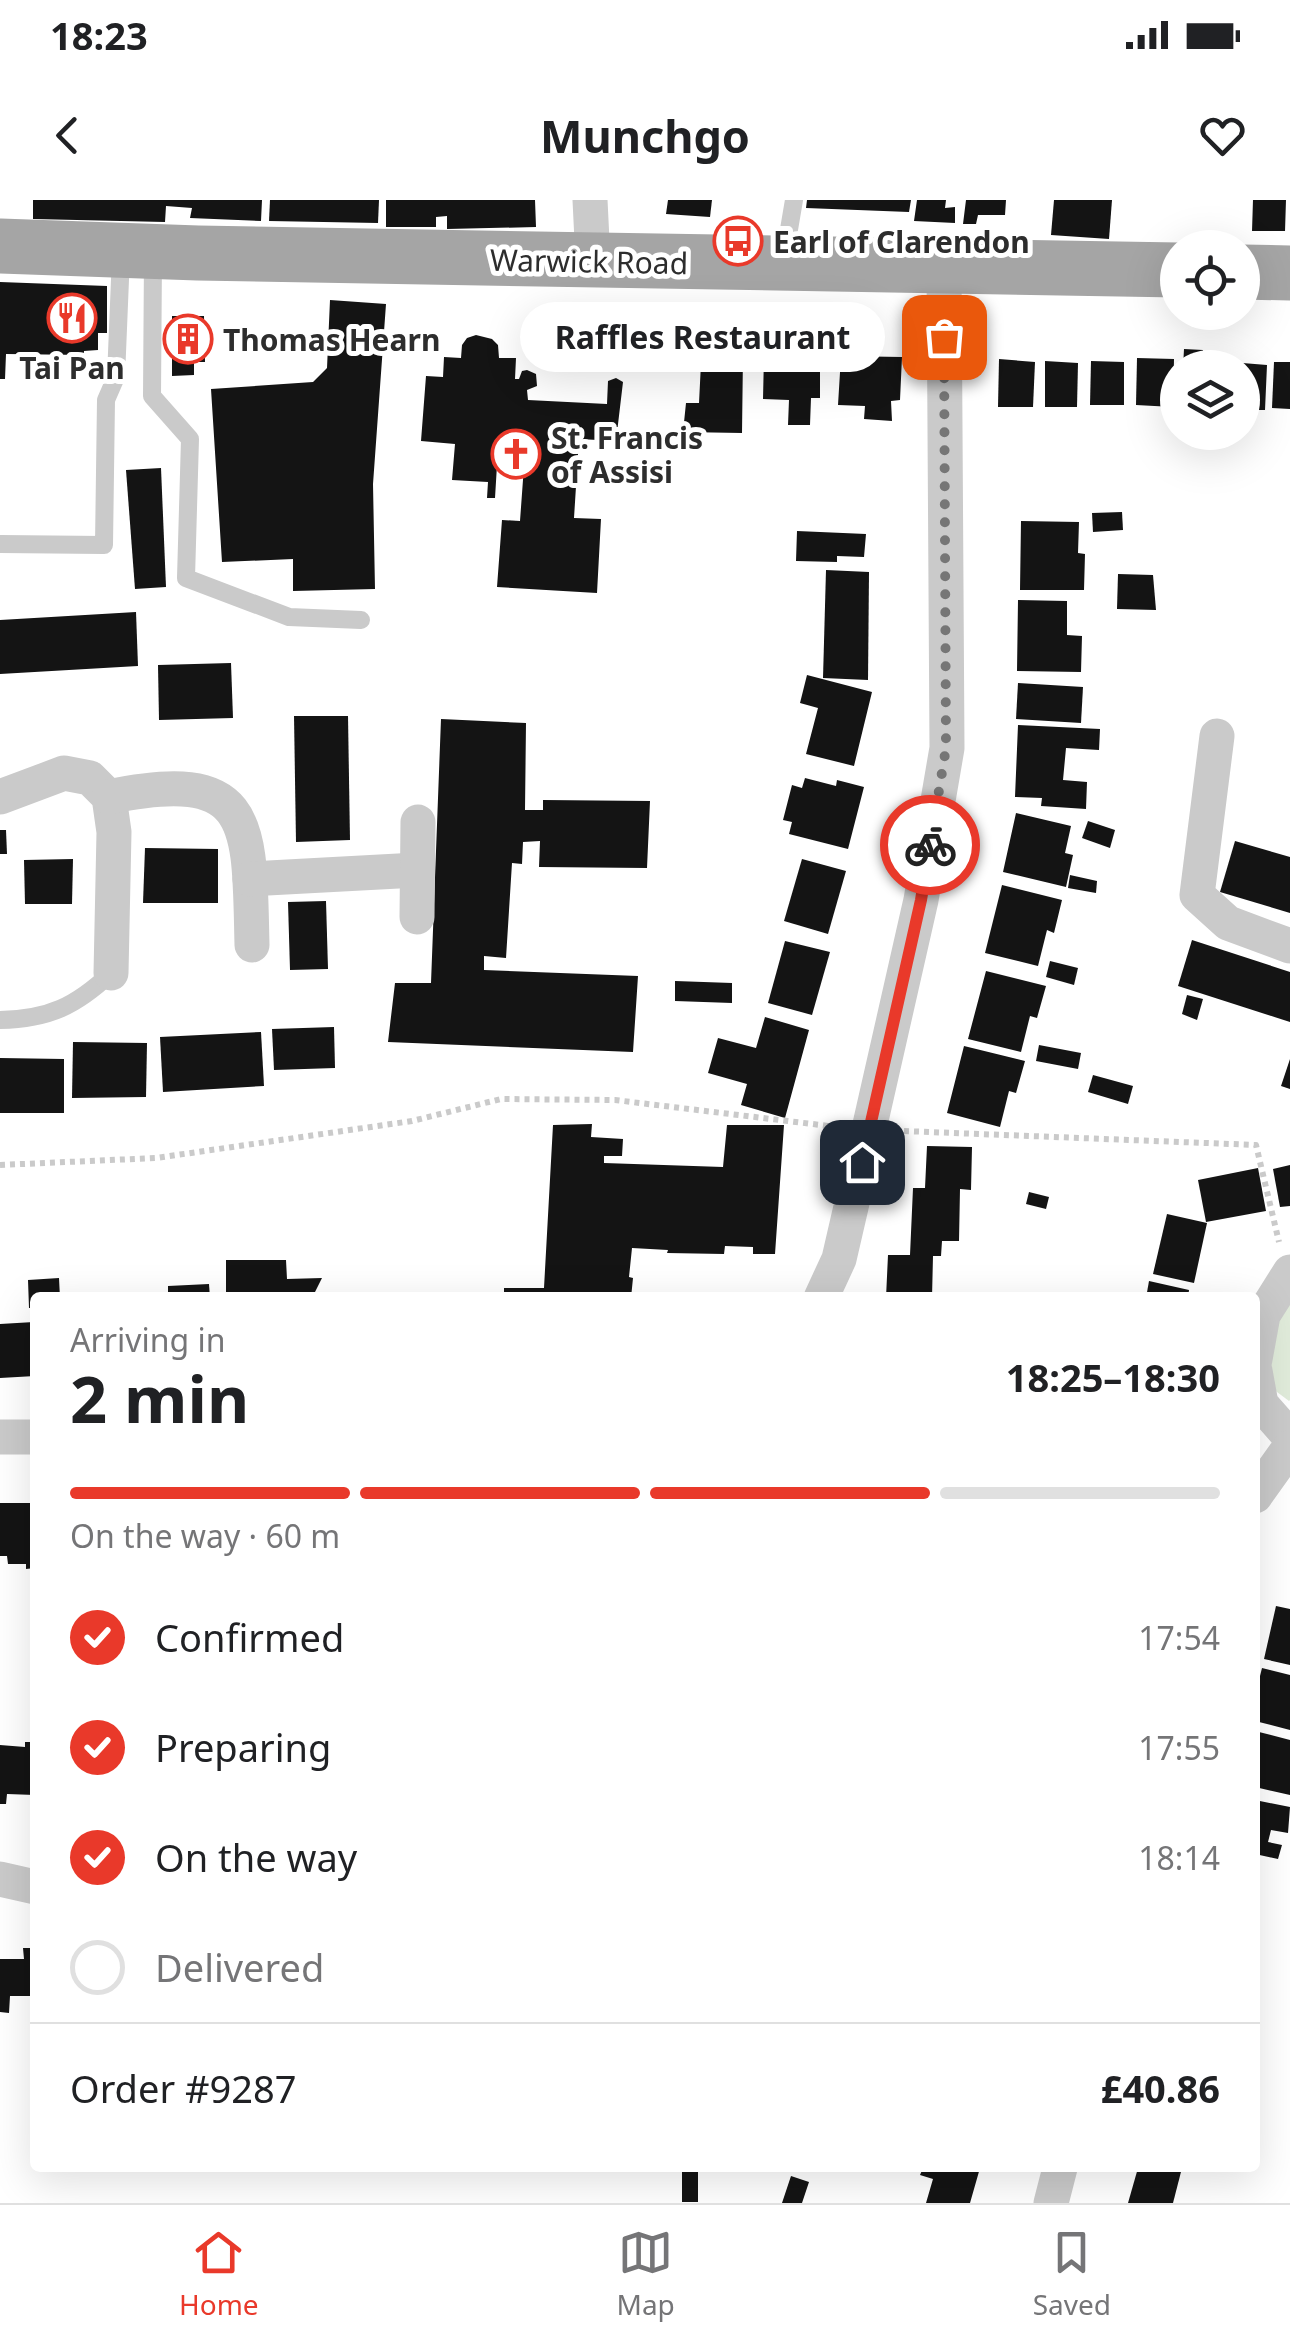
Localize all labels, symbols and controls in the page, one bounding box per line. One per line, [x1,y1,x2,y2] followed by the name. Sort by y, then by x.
[50,9,148,61] text: 18:23
[540,105,750,166] text: Munchgo
[40,108,95,163] icon: back
[1195,108,1250,163] icon: heart
[712,215,764,267] bus stop icon: Earl of Clarendon
[773,221,1030,262] place label: Earl of Clarendon
[1160,230,1260,450] map controls
[1160,230,1260,330] button: locate
[490,239,688,283] street label: Warwick Road
[46,292,98,344] restaurant icon: Tai Pan
[902,295,987,380] pin
[519,302,884,372] callout: Raffles Restaurant
[917,310,972,365] icon: bag
[162,313,214,365] building icon: Thomas Hearn
[555,315,850,358] text: Raffles Restaurant
[223,319,440,360] place label: Thomas Hearn
[19,347,125,388] place label: Tai Pan
[1160,350,1260,450] button: layers
[551,417,703,492] place label: St. Francis of Assisi
[490,428,542,480] church icon: St. Francis of Assisi
[880,795,980,895] courier
[903,818,958,873] icon: bike
[820,1120,905,1205] pin
[835,1135,890,1190] icon: home
[70,1318,225,1361] text: Arriving in
[1006,1351,1220,1403] text: 18:25–18:30
[70,1354,249,1442] text: 2 min
[70,1514,340,1557] text: On the way · 60 m
[70,1610,125,1665] icon: check
[155,1611,344,1663] text: Confirmed
[1138,1616,1220,1659] text: 17:54
[70,1720,125,1775] icon: check
[155,1721,331,1773] text: Preparing
[1138,1726,1220,1769] text: 17:55
[70,1830,125,1885] icon: check
[155,1831,357,1883] text: On the way
[1138,1836,1220,1879] text: 18:14
[155,1941,324,1993] text: Delivered
[70,2062,296,2114] text: Order #9287
[1101,2062,1220,2114] text: £40.86
[179,2225,259,2323] tab: Home
[617,2225,675,2323] tab: Map
[1033,2225,1111,2323] tab: Saved

